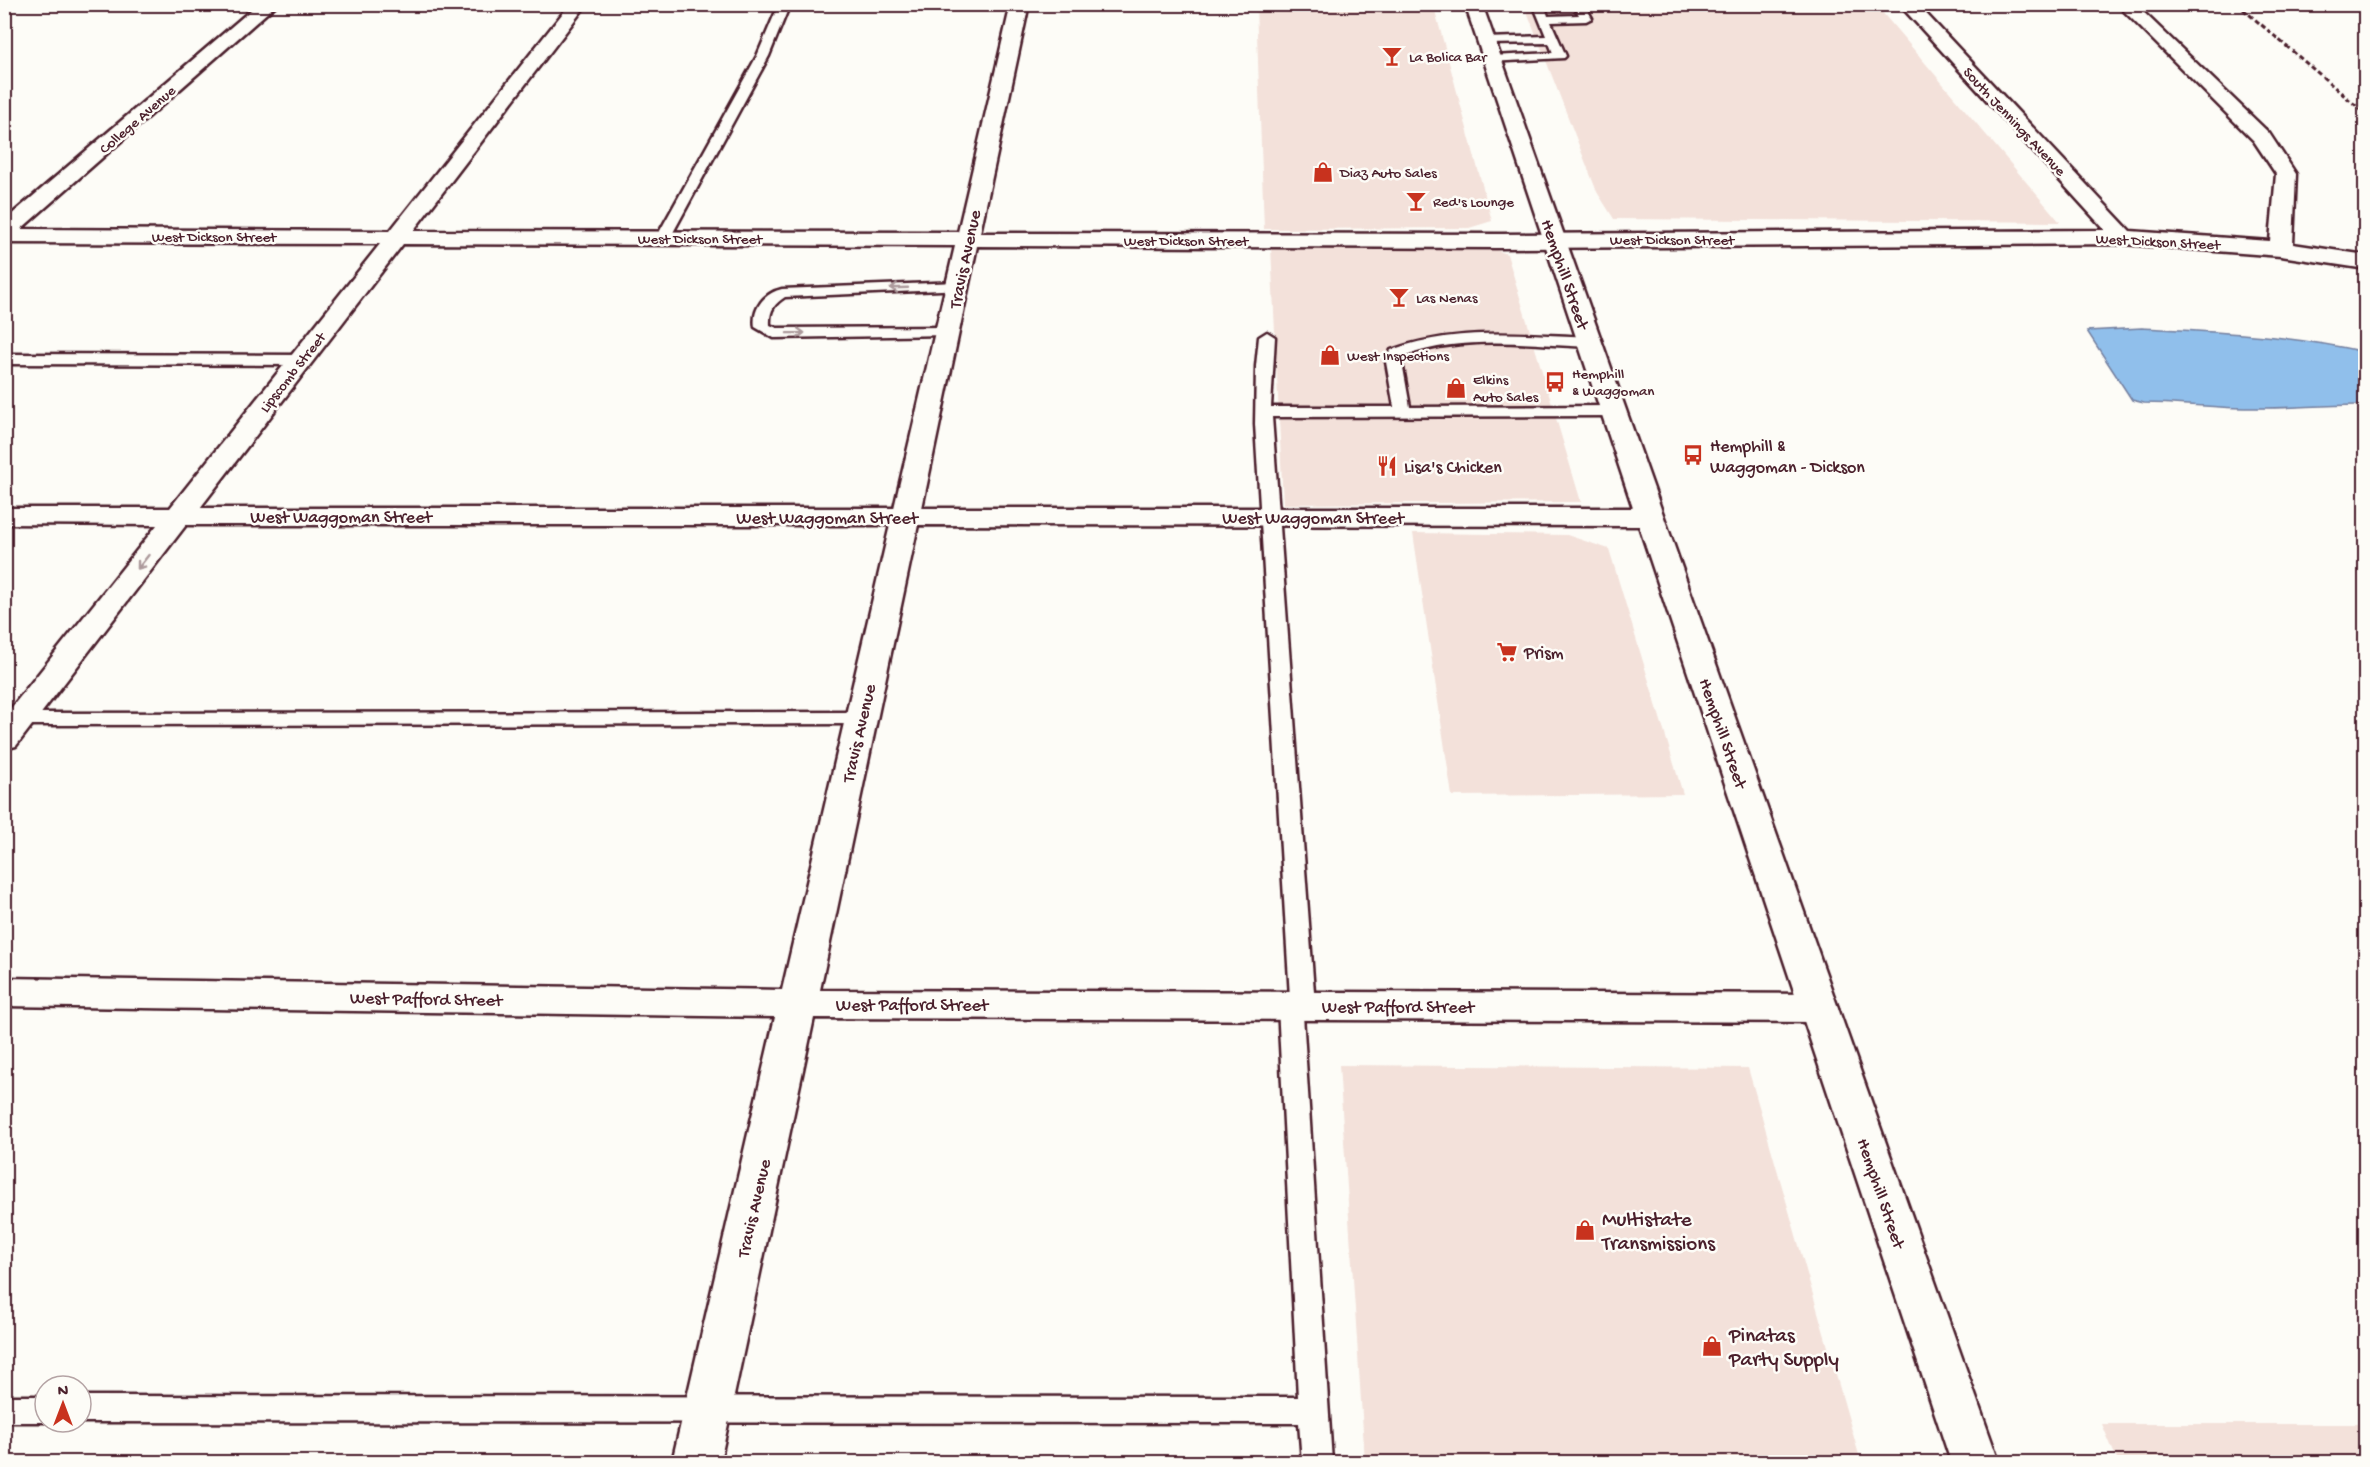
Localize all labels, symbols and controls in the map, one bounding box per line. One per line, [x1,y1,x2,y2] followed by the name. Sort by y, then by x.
[1380,44,1404,68] bar icon: La Bolica Bar
[1409,49,1488,67] place label: La Bolica Bar
[1958,64,2069,181] street label: South Jennings Avenue
[96,82,180,159] street label: College Avenue
[1311,160,1335,184] shop icon: Diaz Auto Sales
[1339,165,1437,183] place label: Diaz Auto Sales
[1404,189,1428,213] bar icon: Red's Lounge
[1433,194,1514,212] place label: Red's Lounge
[946,208,987,312] street label: Travis Avenue
[1535,217,1593,334] street label: Hemphill Street
[152,229,278,247] street label: West Dickson Street
[638,231,764,249] street label: West Dickson Street
[2095,231,2222,255] street label: West Dickson Street
[1610,232,1736,250] street label: West Dickson Street
[1124,233,1250,251] street label: West Dickson Street
[890,282,910,293] one-way arrow
[1387,285,1411,309] bar icon: Las Nenas
[1416,290,1478,308] place label: Las Nenas
[785,327,805,339] one-way arrow
[257,328,332,417] street label: Lipscomb Street
[1318,343,1342,367] shop icon: West Inspections
[1347,348,1449,366] place label: West Inspections
[1572,366,1655,401] place label: Hemphill & Waggoman
[1543,370,1567,394] bus stop icon: Hemphill & Waggoman
[1473,372,1539,407] place label: Elkins Auto Sales
[1444,376,1468,400] shop icon: Elkins Auto Sales
[1710,437,1865,479] place label: Hemphill & Waggoman - Dickson
[1681,443,1705,467] bus stop icon: Hemphill & Waggoman - Dickson
[1375,454,1399,478] restaurant icon: Lisa's Chicken
[1404,458,1502,479] place label: Lisa's Chicken
[250,508,433,529] street label: West Waggoman Street
[736,509,919,530] street label: West Waggoman Street
[1222,509,1405,530] street label: West Waggoman Street
[136,554,149,570] one-way arrow
[1495,640,1519,664] supermarket icon: Prism
[1523,644,1564,665] place label: Prism
[1693,676,1751,793] street label: Hemphill Street
[839,682,882,786] street label: Travis Avenue
[350,989,504,1012] street label: West Pafford Street
[836,996,990,1017] street label: West Pafford Street
[1322,998,1476,1019] street label: West Pafford Street
[1851,1136,1909,1253] street label: Hemphill Street
[734,1157,777,1261] street label: Travis Avenue
[1601,1209,1716,1258] place label: Multistate Transmissions
[1573,1218,1597,1242] shop icon: Multistate Transmissions
[1728,1325,1839,1374] place label: Pinatas Party Supply
[1700,1334,1724,1358] shop icon: Pinatas Party Supply
[33,1374,93,1434] north arrow
[58,1383,69,1402] text: N

